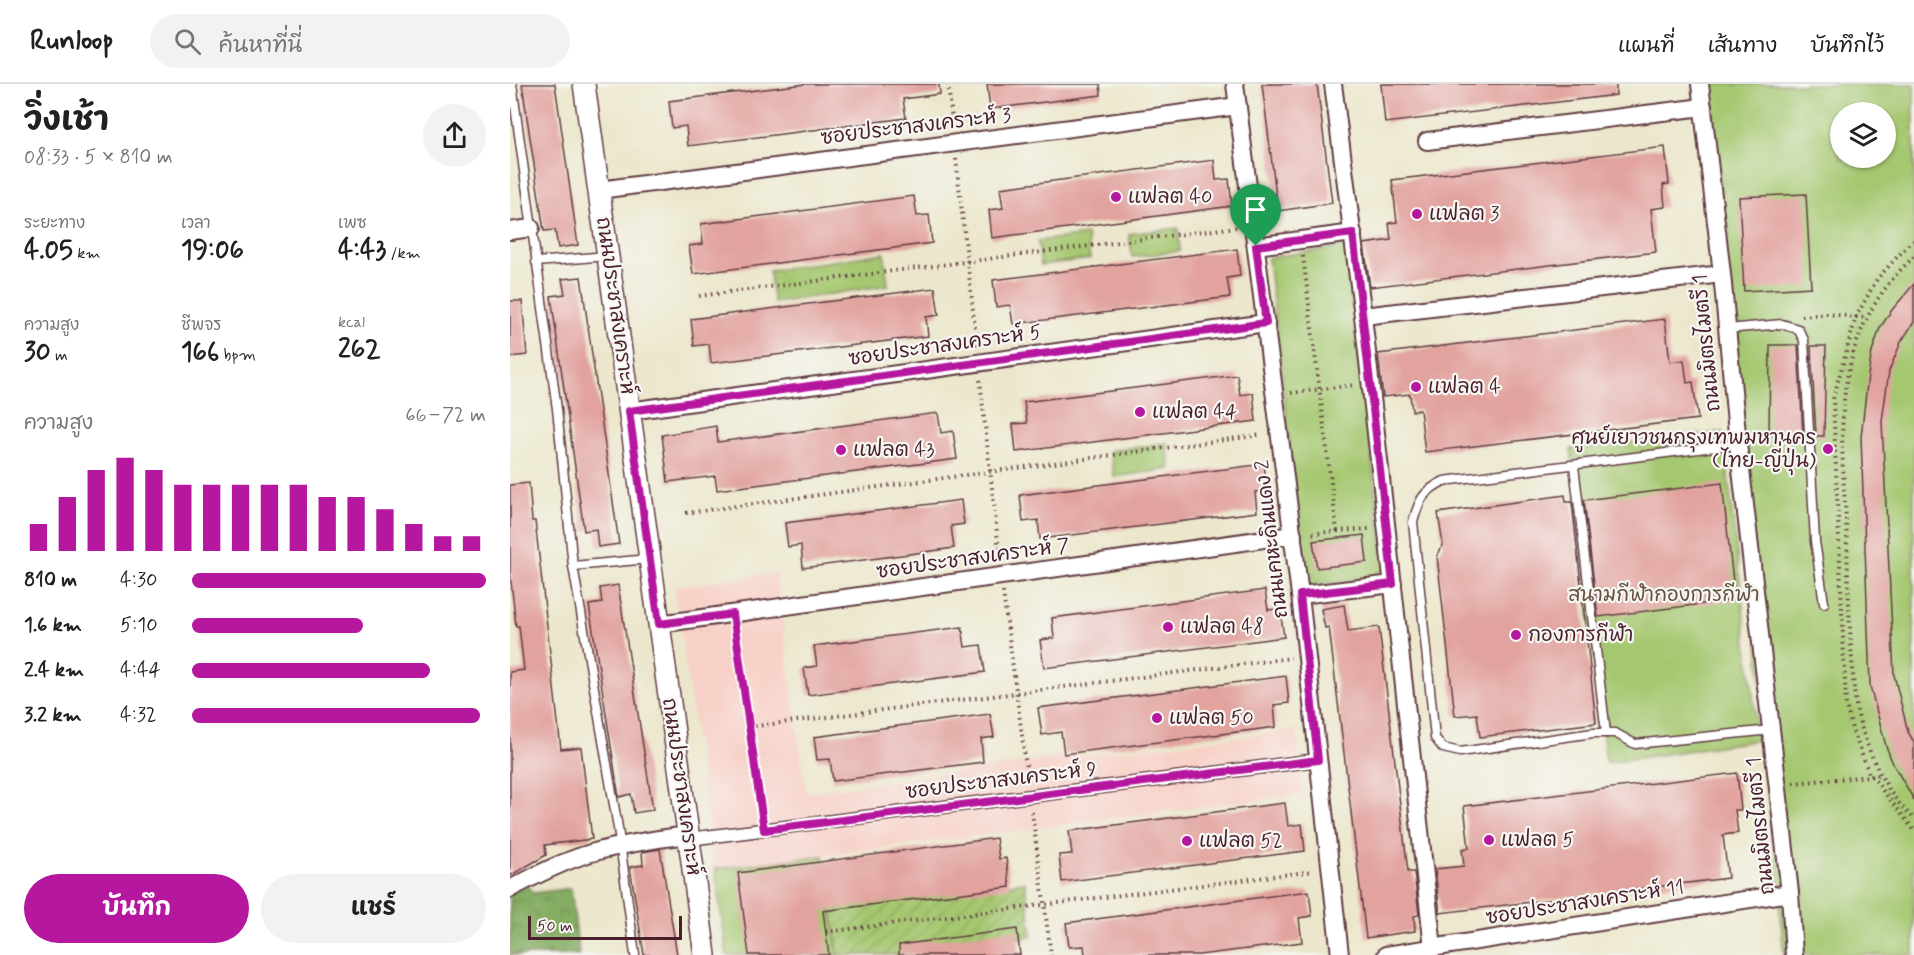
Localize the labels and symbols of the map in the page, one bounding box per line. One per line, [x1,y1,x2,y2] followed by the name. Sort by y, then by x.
[819,101,1013,152] street label: ซอยประชาสงเคราะห์ 3
[1128,184,1212,211] place label: แฟลต 40
[1230,184,1281,246] pin
[1109,190,1123,204] marker: แฟลต 40
[1429,201,1499,228] place label: แฟลต 3
[1410,207,1424,221] marker: แฟลต 3
[589,215,642,397] street label: ถนนประชาสงเคราะห์
[1685,273,1728,413] street label: ถนนมิตรไมตรี 1
[847,318,1043,373] street label: ซอยประชาสงเคราะห์ 5
[1428,374,1501,401] place label: แฟลต 4
[1409,380,1423,394] marker: แฟลต 4
[1152,399,1237,426] place label: แฟลต 44
[1133,405,1147,419] marker: แฟลต 44
[1572,424,1816,476] place label: ศูนย์เยาวชนกรุงเทพมหานคร (ไทย-ญี่ปุ่น)
[853,437,934,464] place label: แฟลต 43
[1821,442,1835,456] marker: ศูนย์เยาวชนกรุงเทพมหานคร (ไทย-ญี่ปุ่น)
[834,443,848,457] marker: แฟลต 43
[1249,458,1295,620] street label: ถนนเคหะดินแดง 2
[875,531,1071,586] street label: ซอยประชาสงเคราะห์ 7
[1568,582,1760,609] park label: สนามกีฬากองการกีฬา
[1180,614,1264,641] place label: แฟลต 48
[1161,620,1175,634] marker: แฟลต 48
[1528,622,1633,649] place label: กองการกีฬา
[1509,628,1523,642] marker: กองการกีฬา
[655,696,708,878] street label: ถนนประชาสงเคราะห์
[1169,705,1254,732] place label: แฟลต 50
[1150,711,1164,725] marker: แฟลต 50
[904,755,1098,806] street label: ซอยประชาสงเคราะห์ 9
[1739,756,1782,896] street label: ถนนมิตรไมตรี 1
[1501,827,1574,854] place label: แฟลต 5
[1199,828,1283,855] place label: แฟลต 52
[1482,833,1496,847] marker: แฟลต 5
[1180,834,1194,848] marker: แฟลต 52
[1484,873,1686,932] street label: ซอยประชาสงเคราะห์ 11
[528,913,682,940] scale bar

